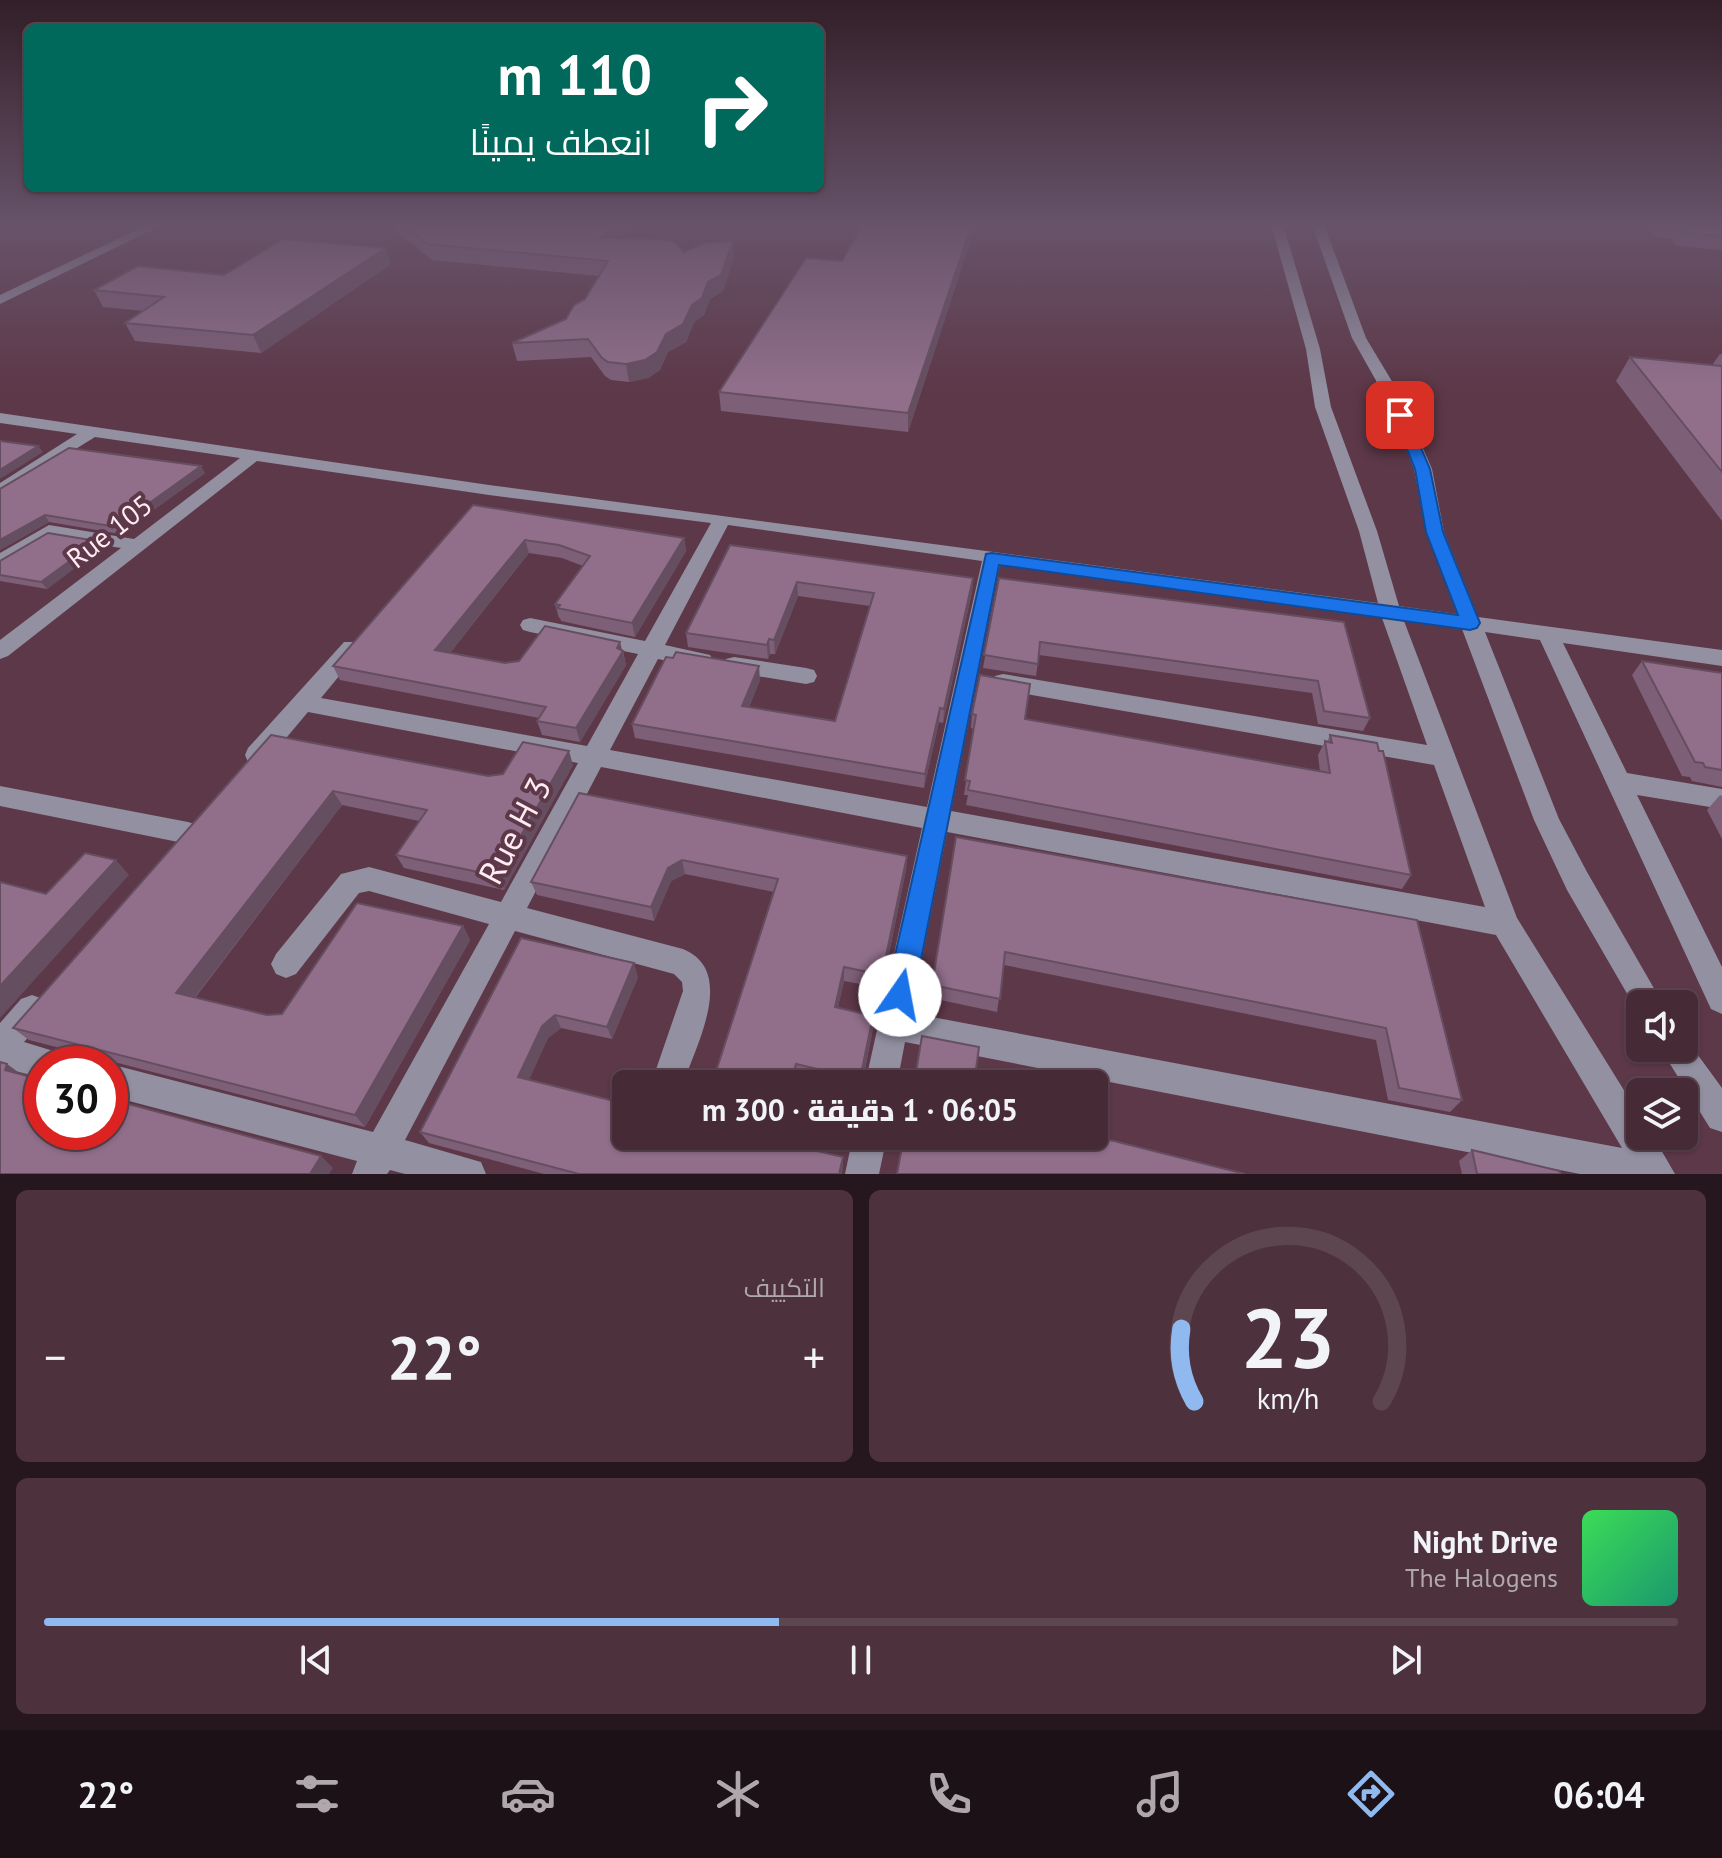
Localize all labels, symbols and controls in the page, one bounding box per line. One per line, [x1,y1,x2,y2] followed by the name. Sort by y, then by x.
[497,38,652,110] text: 110 m
[680,56,784,160] icon: right
[470,118,652,165] text: انعطف يمينًا
[1366,381,1434,449] pin
[1378,393,1422,437] icon: arrive
[59,486,159,576] street label: Rue 105
[468,769,560,891] street label: Rue H 3
[858,953,942,1037] position arrow
[1626,990,1698,1150] map controls
[1626,990,1698,1062] button: sound
[24,1046,128,1150] speed limit sign: 30
[1626,1078,1698,1150] button: layers
[702,1090,1018,1129] text: 06:05 · 1 دقيقة · 300 m
[743,1271,825,1304] text: التكييف
[1240,1283,1335,1391] text: 23
[387,1318,482,1396] text: 22°
[44,1328,66,1385] text: −
[803,1328,825,1385] text: +
[1256,1380,1319,1417] text: km/h
[1412,1522,1558,1561] text: Night Drive
[1405,1561,1558,1594] text: The Halogens
[294,1638,338,1682] icon: previous
[839,1638,883,1682] icon: pause
[1384,1638,1428,1682] icon: next
[289,1766,345,1822] icon: filters
[500,1766,556,1822] icon: car
[710,1766,766,1822] icon: climate
[921,1766,977,1822] icon: phone
[1132,1766,1188,1822] icon: music
[1343,1766,1399,1822] icon: directions
[77,1771,134,1818] text: 22°
[1553,1771,1645,1818] text: 06:04

